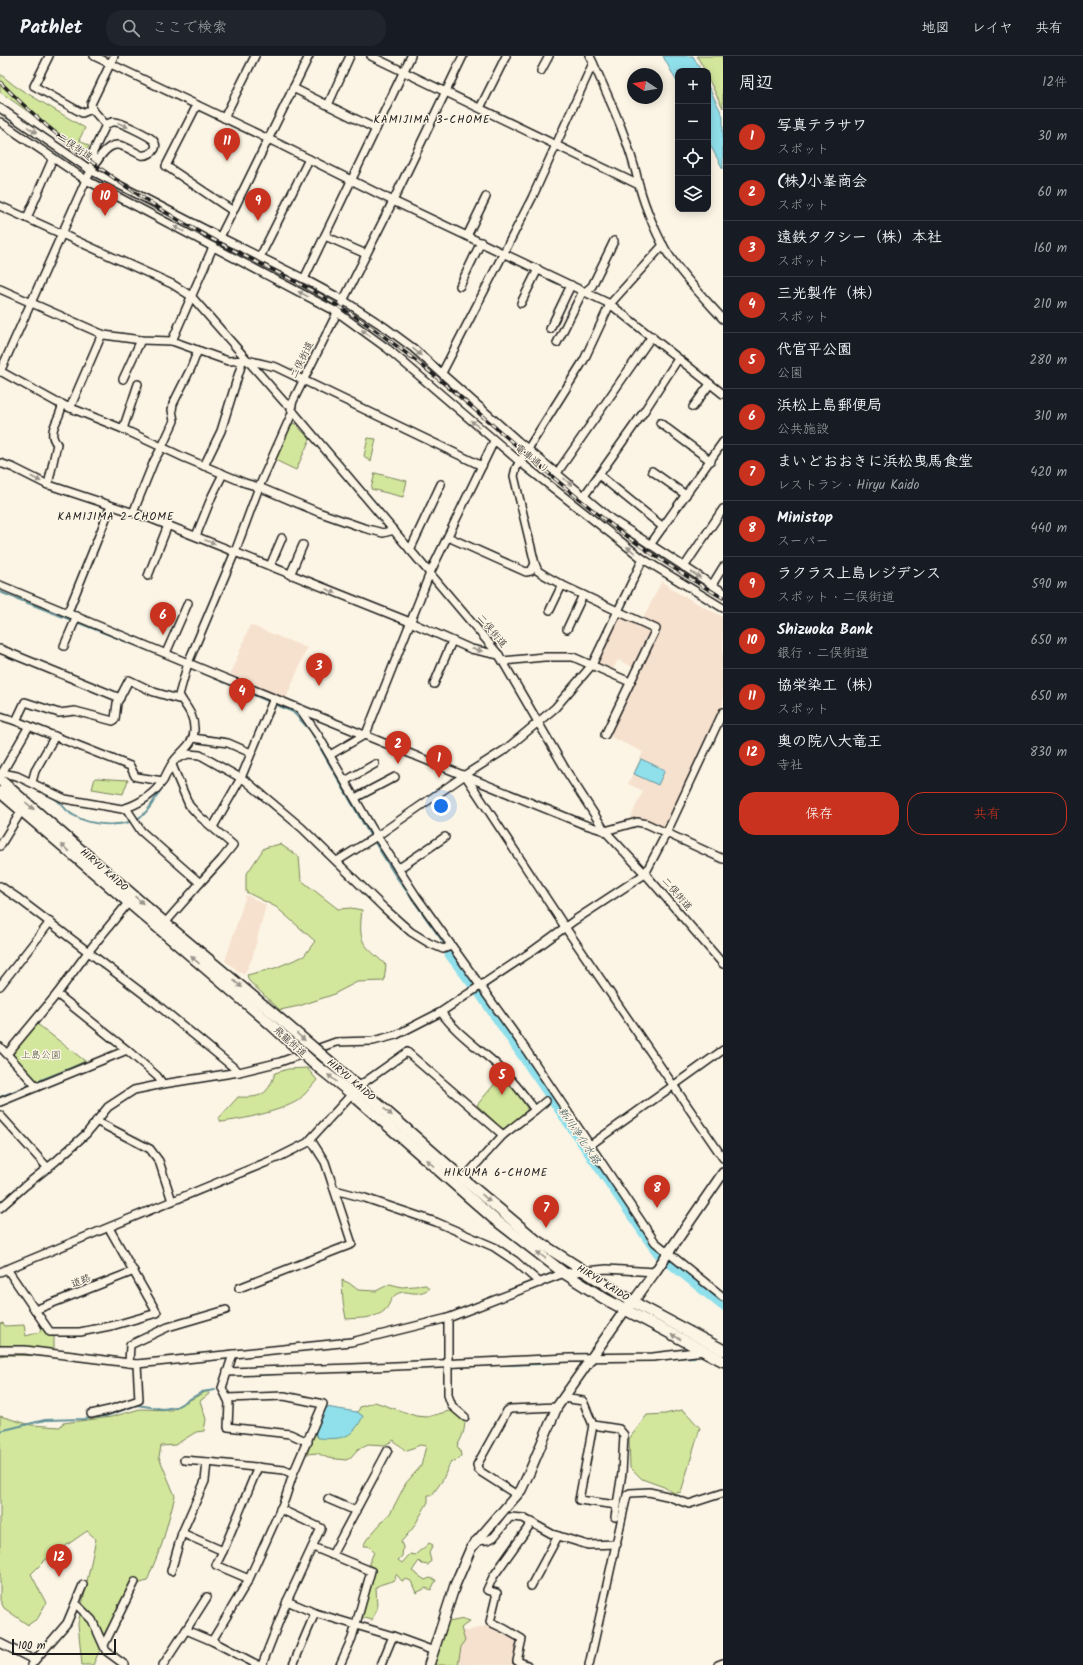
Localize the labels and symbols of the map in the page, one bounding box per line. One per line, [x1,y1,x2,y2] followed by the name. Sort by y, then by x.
[627,68,663,104] north arrow
[374,111,490,129] district label: KAMIJIMA 3-CHOME
[117,122,129,128] one-way arrow
[27,126,37,134] one-way arrow
[214,128,240,161] pin: 11
[54,129,96,165] street label: 二俣街道
[92,183,118,216] pin: 10
[245,188,271,221] pin: 9
[173,225,185,232] one-way arrow
[297,290,309,297] one-way arrow
[360,329,371,337] one-way arrow
[286,339,318,381] street label: 二俣街道
[412,347,422,356] one-way arrow
[470,420,481,429] one-way arrow
[511,440,553,478] street label: 電車通り
[30,476,41,482] one-way arrow
[563,478,574,487] one-way arrow
[58,508,174,526] district label: KAMIJIMA 2-CHOME
[205,539,216,545] one-way arrow
[625,545,636,554] one-way arrow
[691,571,701,579] one-way arrow
[325,589,337,595] one-way arrow
[150,602,176,635] pin: 6
[473,611,511,651] street label: 二俣街道
[471,648,483,654] one-way arrow
[306,653,332,686] pin: 3
[229,678,255,711] pin: 4
[385,731,411,764] pin: 2
[426,745,452,778] pin: 1
[431,796,451,816] your location
[24,801,35,810] one-way arrow
[59,843,70,852] one-way arrow
[76,845,132,895] street label: HIRYU KAIDO
[658,874,696,914] street label: 二俣街道
[133,895,144,904] one-way arrow
[190,955,200,964] one-way arrow
[233,979,243,988] one-way arrow
[270,1023,310,1061] street label: 飛龍街道
[296,1033,307,1042] one-way arrow
[21,1047,61,1063] park label: 上島公園
[323,1055,379,1105] street label: HIRYU KAIDO
[489,1062,515,1095] pin: 5
[327,1074,338,1083] one-way arrow
[553,1104,605,1169] water label: 新川浄化水路
[383,1107,393,1117] one-way arrow
[425,1159,436,1168] one-way arrow
[444,1164,548,1182] district label: HIKUMA 6-CHOME
[644,1175,670,1208] pin: 8
[480,1194,491,1203] one-way arrow
[533,1195,559,1228] pin: 7
[536,1252,546,1260] one-way arrow
[574,1261,632,1305] street label: HIRYU KAIDO
[69,1270,93,1292] street label: 道路
[670,1334,682,1340] one-way arrow
[46,1544,72,1577] pin: 12
[12,1637,116,1656] scale bar

